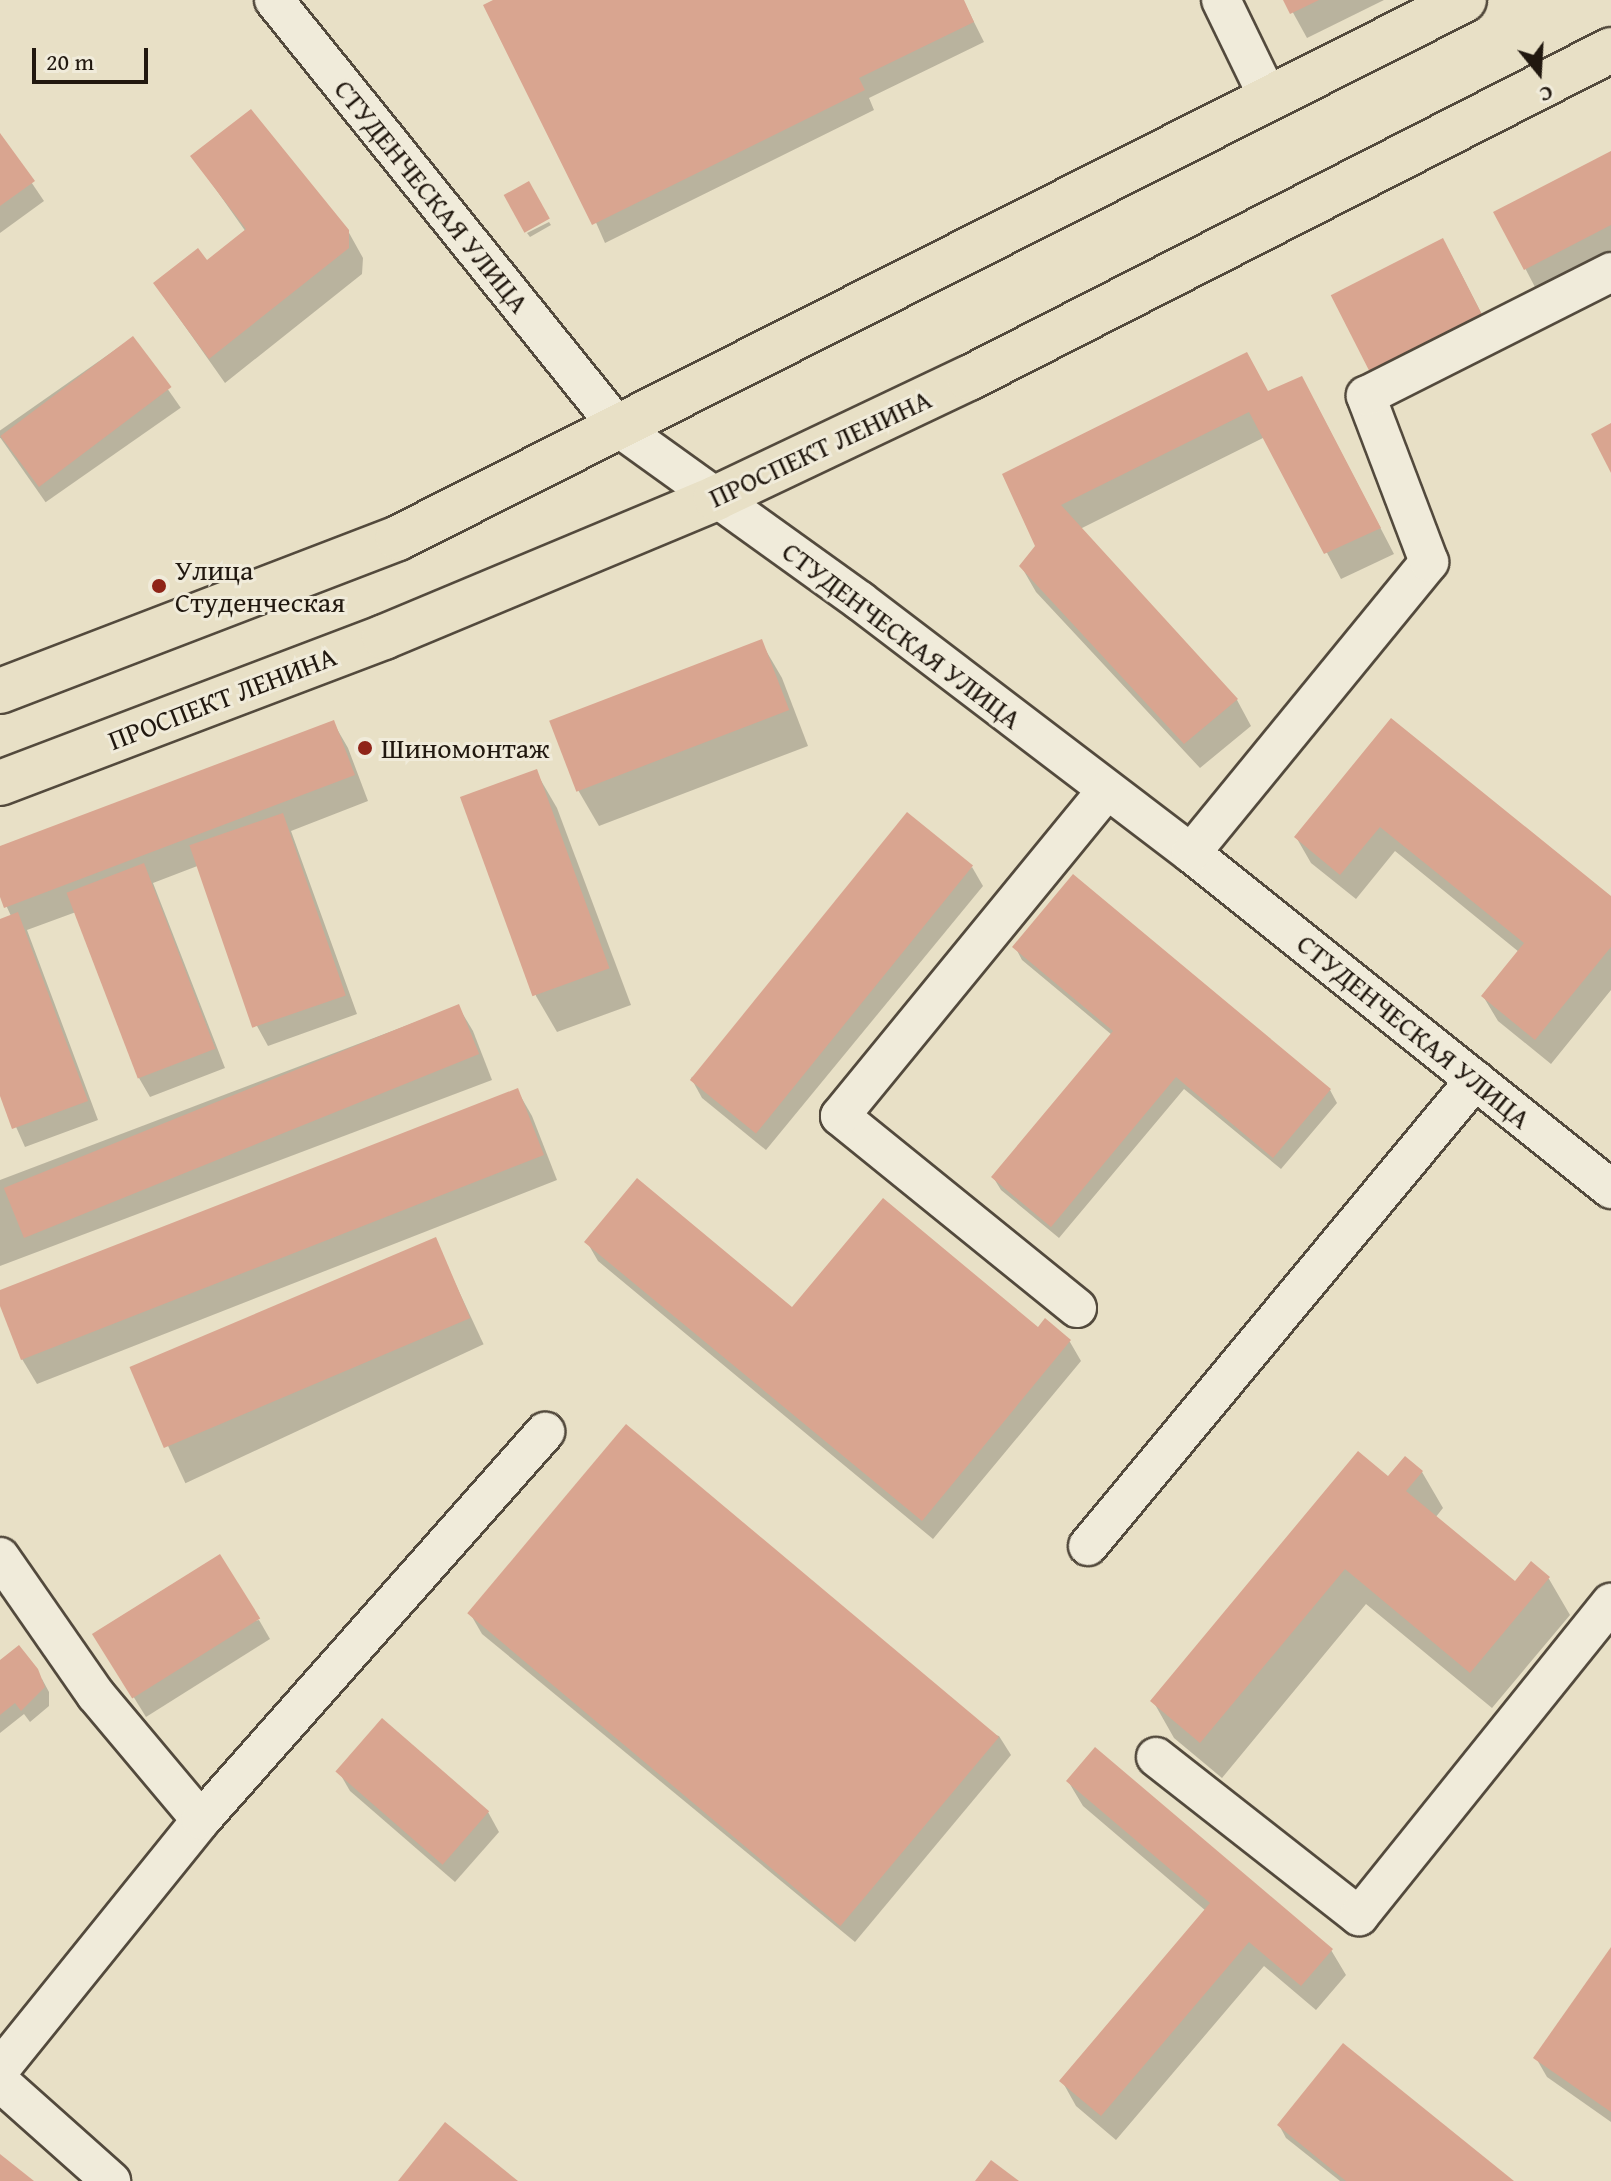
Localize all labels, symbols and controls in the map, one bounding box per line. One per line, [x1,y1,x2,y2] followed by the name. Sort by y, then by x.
[36,32,152,82] scale bar
[1499,32,1579,112] north arrow
[46,44,94,79] text: 20 m
[327,72,537,320] street label: СТУДЕНЧЕСКАЯ УЛИЦА
[1536,78,1557,112] text: С
[703,382,937,514] street label: ПРОСПЕКТ ЛЕНИНА
[776,534,1028,736] street label: СТУДЕНЧЕСКАЯ УЛИЦА
[175,553,345,619] place label: Улица Студенческая
[150,577,168,595] marker: Улица Студенческая
[103,639,341,757] street label: ПРОСПЕКТ ЛЕНИНА
[381,731,549,765] place label: Шиномонтаж
[356,739,374,757] marker: Шиномонтаж
[1290,926,1538,1136] street label: СТУДЕНЧЕСКАЯ УЛИЦА

